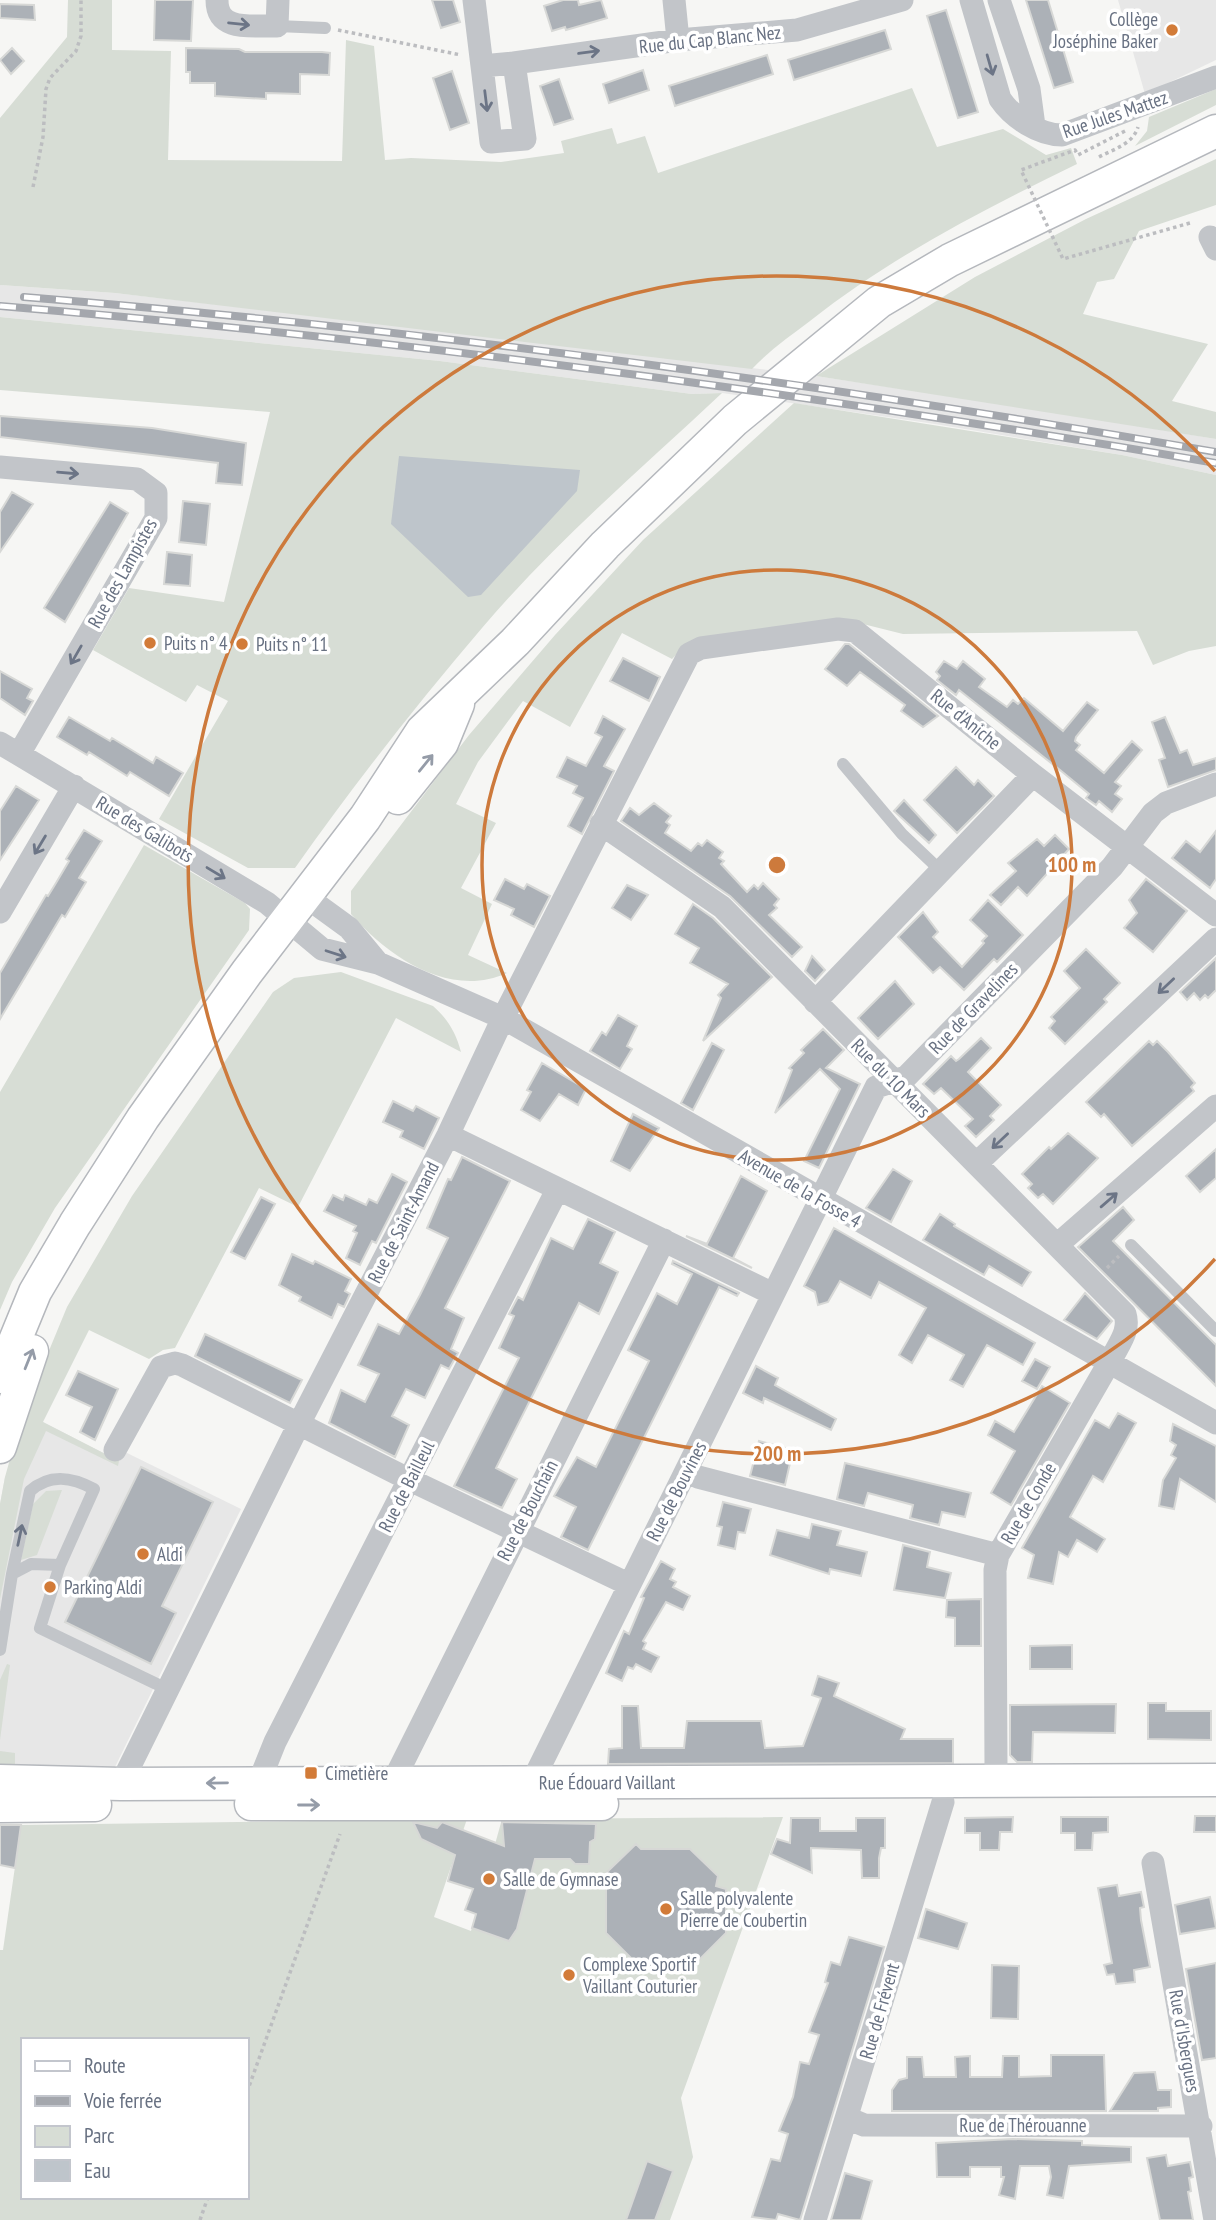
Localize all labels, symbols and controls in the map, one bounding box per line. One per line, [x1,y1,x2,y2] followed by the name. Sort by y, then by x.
[1052,7,1159,53] place label: Collège Joséphine Baker
[227,17,250,30] one-way arrow
[638,20,782,58] street label: Rue du Cap Blanc Nez
[1164,22,1180,38] marker: Collège Joséphine Baker
[577,46,600,59] one-way arrow
[985,54,998,76] one-way arrow
[1059,85,1171,143] street label: Rue Jules Mattez
[479,89,492,112] one-way arrow
[56,466,79,479] one-way arrow
[82,514,162,632] street label: Rue des Lampistes
[164,631,228,655] place label: Puits n° 4
[256,632,328,656] place label: Puits n° 11
[142,635,158,651] marker: Puits n° 4
[234,636,250,652] marker: Puits n° 11
[69,645,83,665] one-way arrow
[926,683,1006,755] street label: Rue d'Aniche
[418,755,434,773] one-way arrow
[92,791,198,867] street label: Rue des Galibots
[32,835,46,855] one-way arrow
[1048,851,1096,878] text: 100 m
[765,853,789,877] centre of rings
[206,866,226,880] one-way arrow
[325,949,347,961] one-way arrow
[923,957,1023,1059] street label: Rue de Gravelines
[1158,977,1175,994] one-way arrow
[846,1033,936,1123] street label: Rue du 10 Mars
[991,1133,1009,1149] one-way arrow
[734,1143,866,1233] street label: Avenue de la Fosse 4
[362,1157,444,1287] street label: Rue de Saint-Amand
[1099,1192,1117,1208] one-way arrow
[24,1348,37,1370] one-way arrow
[373,1436,440,1536] street label: Rue de Bailleul
[641,1437,711,1545] street label: Rue de Bouvines
[753,1440,801,1467] text: 200 m
[491,1456,563,1564] street label: Rue de Bouchain
[995,1458,1061,1548] street label: Rue de Conde
[14,1524,28,1547] one-way arrow
[157,1542,183,1566] place label: Aldi
[135,1546,151,1562] marker: Aldi
[64,1575,142,1599] place label: Parking Aldi
[42,1579,58,1595] marker: Parking Aldi
[325,1761,388,1785] place label: Cimetière
[303,1765,319,1781] marker: Cimetière
[539,1770,676,1794] street label: Rue Édouard Vaillant
[206,1776,229,1790] one-way arrow
[297,1798,320,1812] one-way arrow
[503,1867,619,1891] place label: Salle de Gymnase
[481,1871,497,1887] marker: Salle de Gymnase
[680,1886,807,1932] place label: Salle polyvalente Pierre de Coubertin
[658,1901,674,1917] marker: Salle polyvalente Pierre de Coubertin
[582,1952,698,1998] place label: Complexe Sportif Vaillant Couturier
[854,1960,904,2062] street label: Rue de Frévent
[561,1967,577,1983] marker: Complexe Sportif Vaillant Couturier
[1164,1988,1206,2094] street label: Rue d'Isbergues
[21,2038,248,2199] legend
[84,2052,126,2079] text: Route
[83,2087,162,2114] text: Voie ferrée
[959,2113,1087,2137] street label: Rue de Thérouanne
[84,2122,115,2149] text: Parc
[84,2157,111,2184] text: Eau

